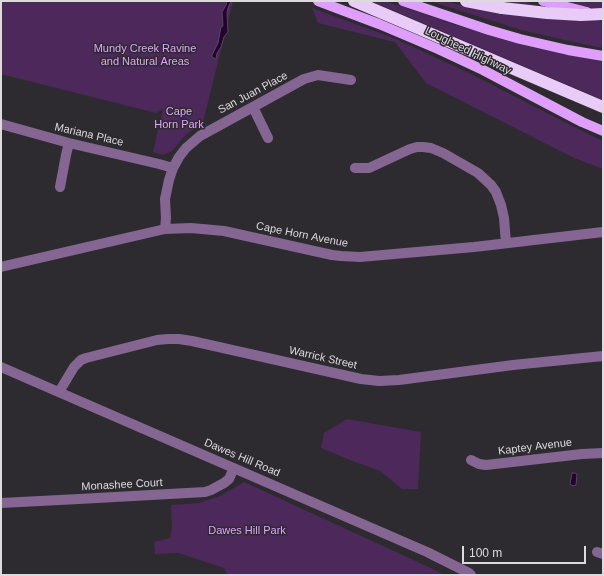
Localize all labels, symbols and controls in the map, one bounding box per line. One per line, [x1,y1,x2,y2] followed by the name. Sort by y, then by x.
[423,24,513,78] street label: Lougheed Highway
[94,42,196,68] park label: Mundy Creek Ravine and Natural Areas
[216,69,290,117] street label: San Juan Place
[154,105,204,131] park label: Cape Horn Park
[53,121,125,149] street label: Mariana Place
[255,220,349,250] street label: Cape Horn Avenue
[288,344,358,372] street label: Warrick Street
[202,436,282,480] street label: Dawes Hill Road
[497,436,573,458] street label: Kaptey Avenue
[81,476,163,494] street label: Monashee Court
[208,524,286,538] park label: Dawes Hill Park
[464,538,588,564] scale bar
[469,546,502,560] text: 100 m

